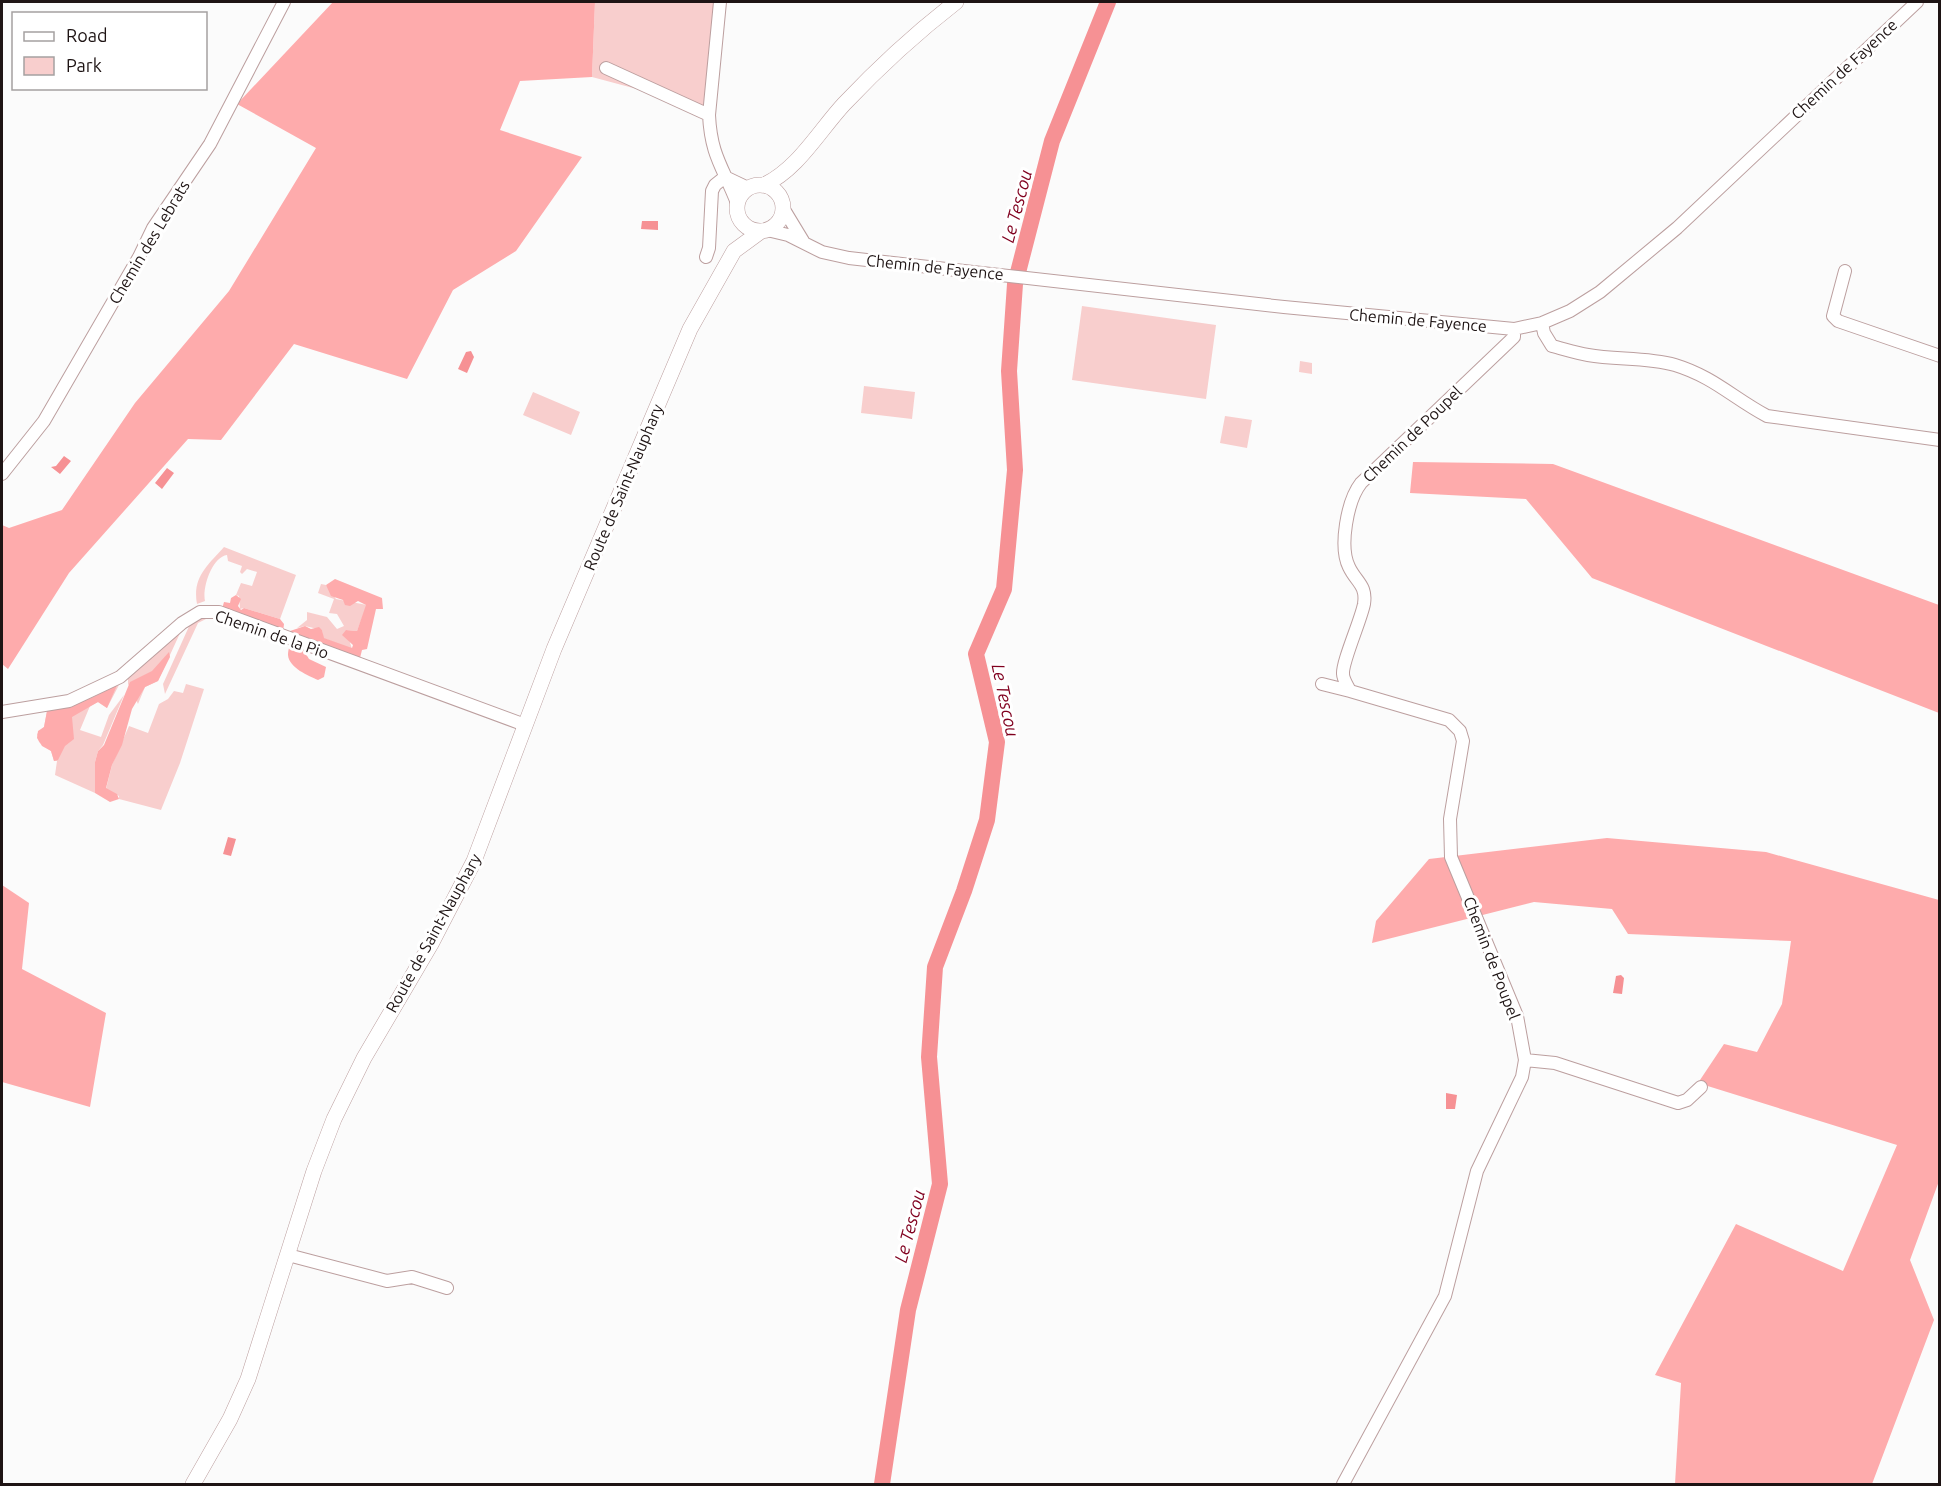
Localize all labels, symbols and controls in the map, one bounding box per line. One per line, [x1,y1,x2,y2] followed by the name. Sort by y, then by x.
[12,12,207,90] legend
[1787,15,1901,123] street label: Chemin de Fayence
[66,25,108,45] text: Road
[66,55,102,75] text: Park
[997,167,1035,244] water label: Le Tescou
[105,177,193,307] street label: Chemin des Lebrats
[865,251,1005,283] street label: Chemin de Fayence
[1348,305,1488,335] street label: Chemin de Fayence
[1359,382,1465,486] street label: Chemin de Poupel
[580,401,666,573] street label: Route de Saint-Nauphary
[213,606,331,662] street label: Chemin de la Pio
[989,662,1024,739] water label: Le Tescou
[382,850,484,1016] street label: Route de Saint-Nauphary
[1460,894,1524,1022] street label: Chemin de Poupel
[890,1187,928,1264] water label: Le Tescou

